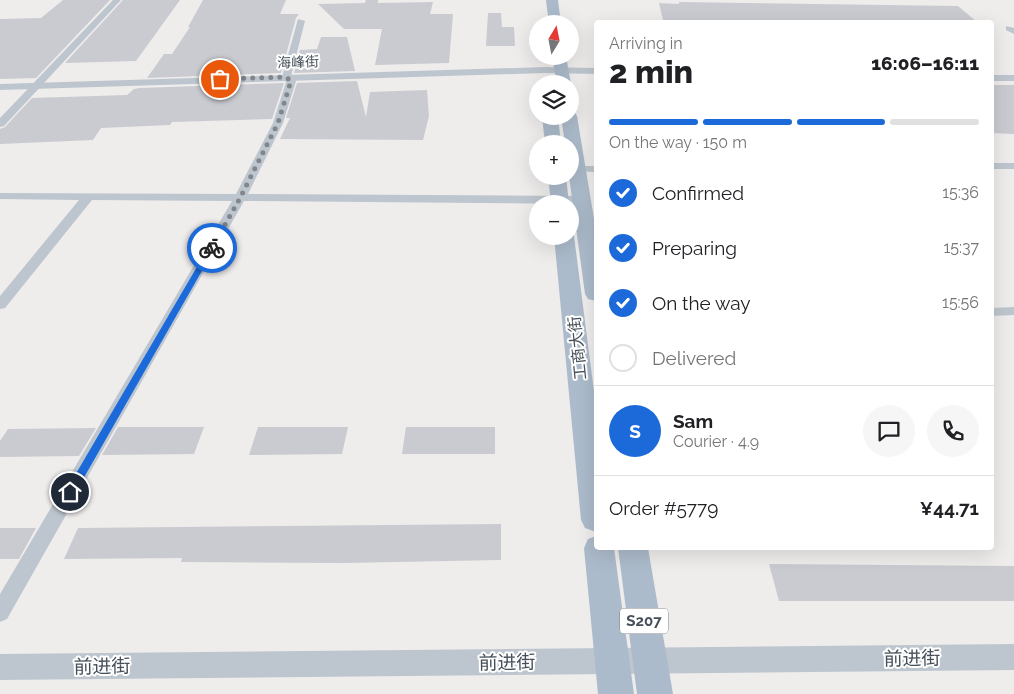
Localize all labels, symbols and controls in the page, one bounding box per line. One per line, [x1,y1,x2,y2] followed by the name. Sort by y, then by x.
[529,15,579,65] north arrow
[529,15,579,245] map controls
[609,34,683,53] text: Arriving in
[871,52,979,74] text: 16:06–16:11
[277,53,319,71] street label: 海峰街
[609,53,693,90] text: 2 min
[199,58,241,100] pin
[206,65,234,93] icon: bag
[529,75,579,125] button: layers
[609,133,747,152] text: On the way · 150 m
[529,135,579,185] button: +
[609,179,637,207] icon: check
[652,182,744,204] text: Confirmed
[942,183,979,202] text: 15:36
[529,195,579,245] button: −
[187,223,237,273] courier
[198,234,226,262] icon: bike
[609,234,637,262] icon: check
[652,237,737,259] text: Preparing
[943,238,979,257] text: 15:37
[609,289,637,317] icon: check
[652,292,751,314] text: On the way
[942,293,979,312] text: 15:56
[565,315,590,381] street label: 工商大街
[652,347,736,369] text: Delivered
[863,405,915,457] button: chat
[927,405,979,457] button: phone
[673,410,713,432] text: Sam
[629,420,641,442] text: S
[673,432,759,451] text: Courier · 4.9
[49,471,91,513] pin
[56,478,84,506] icon: home
[609,497,718,519] text: Order #5779
[920,497,979,519] text: ¥44.71
[620,608,668,634] road number: S207
[883,647,941,669] street label: 前进街
[478,651,536,673] street label: 前进街
[73,655,131,677] street label: 前进街

